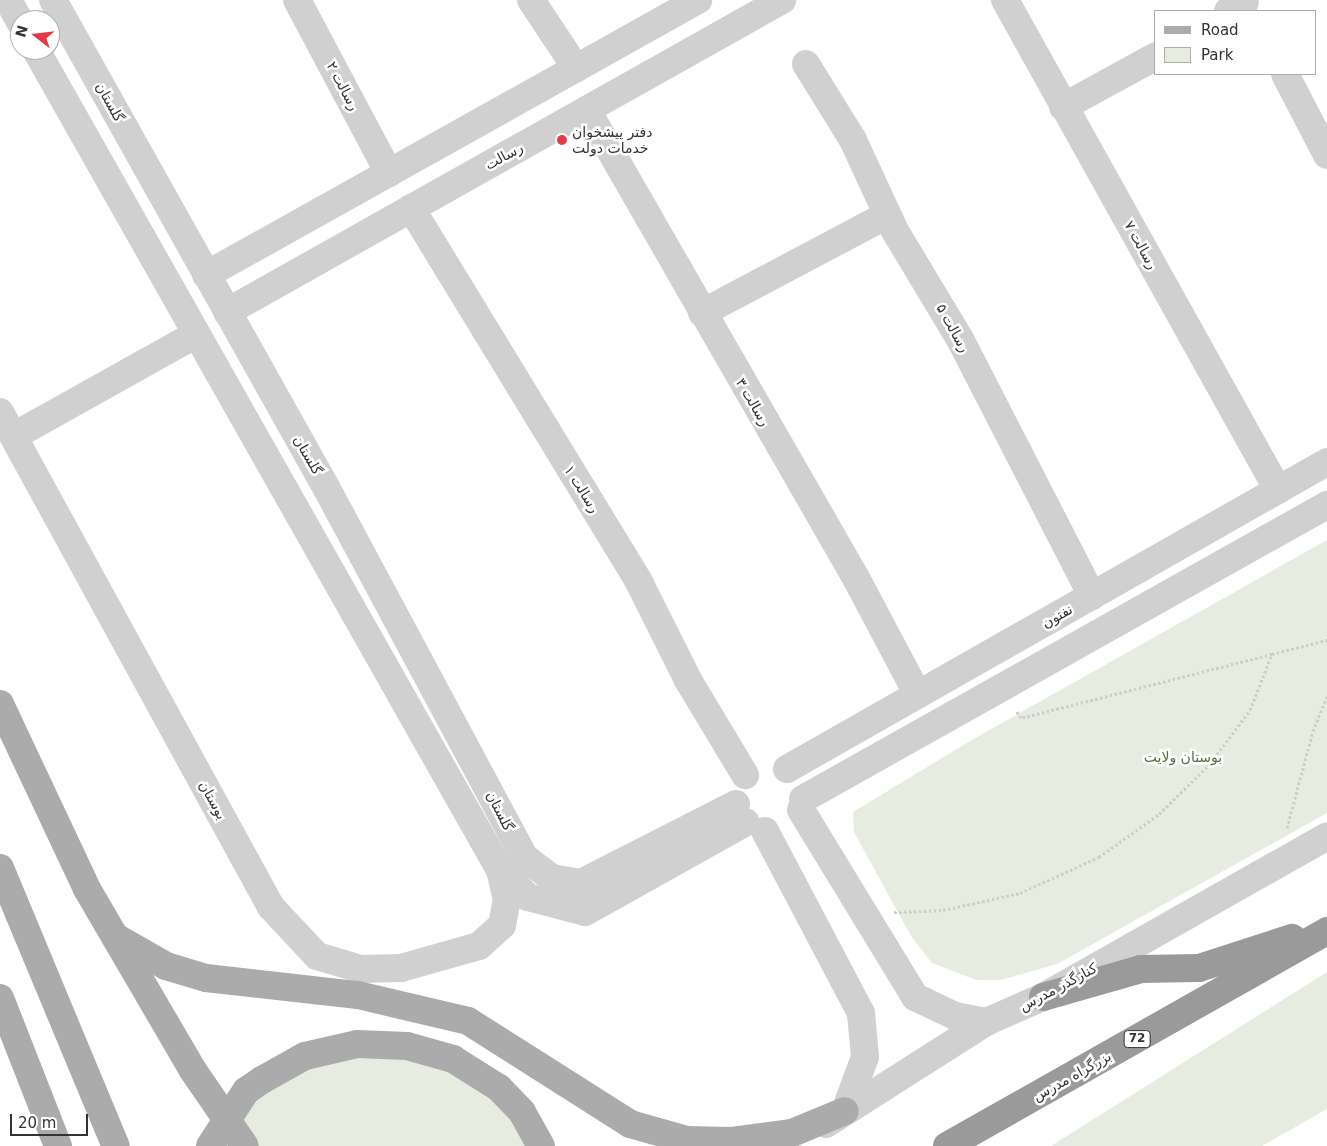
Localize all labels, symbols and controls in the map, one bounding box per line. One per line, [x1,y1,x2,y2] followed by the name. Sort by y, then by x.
[10,10,60,60] north arrow
[1154,10,1317,75] legend
[1201,21,1239,39] text: Road
[12,23,31,39] text: N
[1201,46,1233,64] text: Park
[323,59,363,113] street label: رسالت ۲
[92,79,128,125] street label: گلستان
[572,124,652,156] place label: دفتر پیشخوان خدمات دولت
[556,134,568,146] marker: دفتر پیشخوان خدمات دولت
[482,139,526,173] street label: رسالت
[1121,218,1161,272] street label: رسالت ۷
[933,301,973,355] street label: رسالت ۵
[733,375,773,429] street label: رسالت ۳
[290,432,326,478] street label: گلستان
[561,462,603,516] street label: رسالت ۱
[1039,601,1075,631] street label: نفتون
[1144,749,1222,765] park label: بوستان ولایت
[196,778,230,822] street label: بوستان
[483,788,517,834] street label: گلستان
[1016,959,1100,1015] street label: کنارگذر مدرس
[1123,1030,1151,1048] road number: 72
[1030,1048,1114,1104] street label: بزرگراه مدرس
[12,1104,90,1136] scale bar
[18,1114,56,1132] text: 20 m

